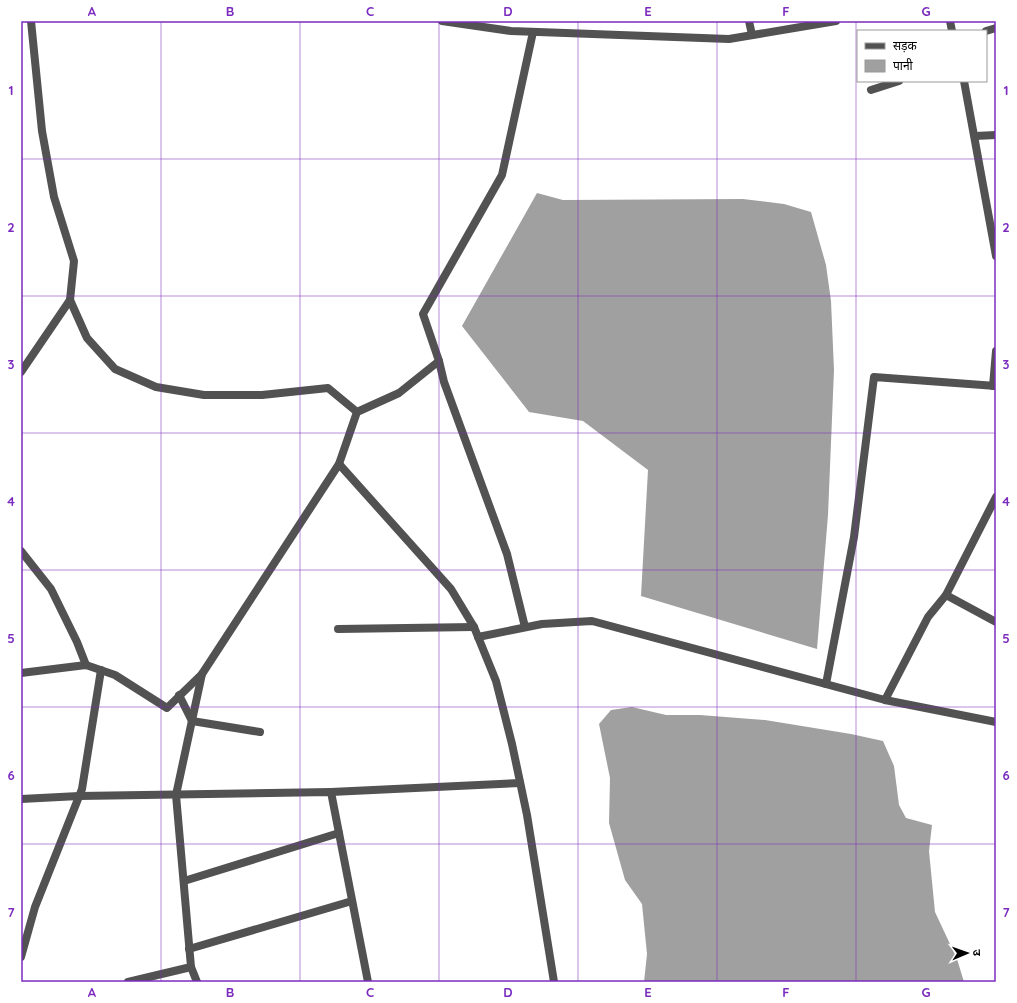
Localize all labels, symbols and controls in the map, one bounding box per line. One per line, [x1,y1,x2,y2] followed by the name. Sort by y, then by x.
[88,3,97,19] text: A
[226,3,234,19] text: B
[366,3,374,19] text: C
[503,3,513,19] text: D
[644,3,652,19] text: E
[782,3,790,19] text: F
[921,3,931,19] text: G
[857,30,987,82] legend
[893,38,918,53] text: सड़क
[893,58,914,73] text: पानी
[8,82,14,98] text: 1
[1003,82,1009,98] text: 1
[7,219,15,235] text: 2
[1002,219,1010,235] text: 2
[8,356,15,372] text: 3
[1003,356,1010,372] text: 3
[7,493,15,509] text: 4
[1002,493,1010,509] text: 4
[7,630,15,646] text: 5
[1002,630,1010,646] text: 5
[7,767,15,783] text: 6
[1002,767,1010,783] text: 6
[7,904,15,920] text: 7
[1002,904,1010,920] text: 7
[947,933,987,973] north arrow
[970,949,984,957] text: उ
[88,984,97,1000] text: A
[226,984,234,1000] text: B
[366,984,374,1000] text: C
[503,984,513,1000] text: D
[644,984,652,1000] text: E
[782,984,790,1000] text: F
[921,984,931,1000] text: G

